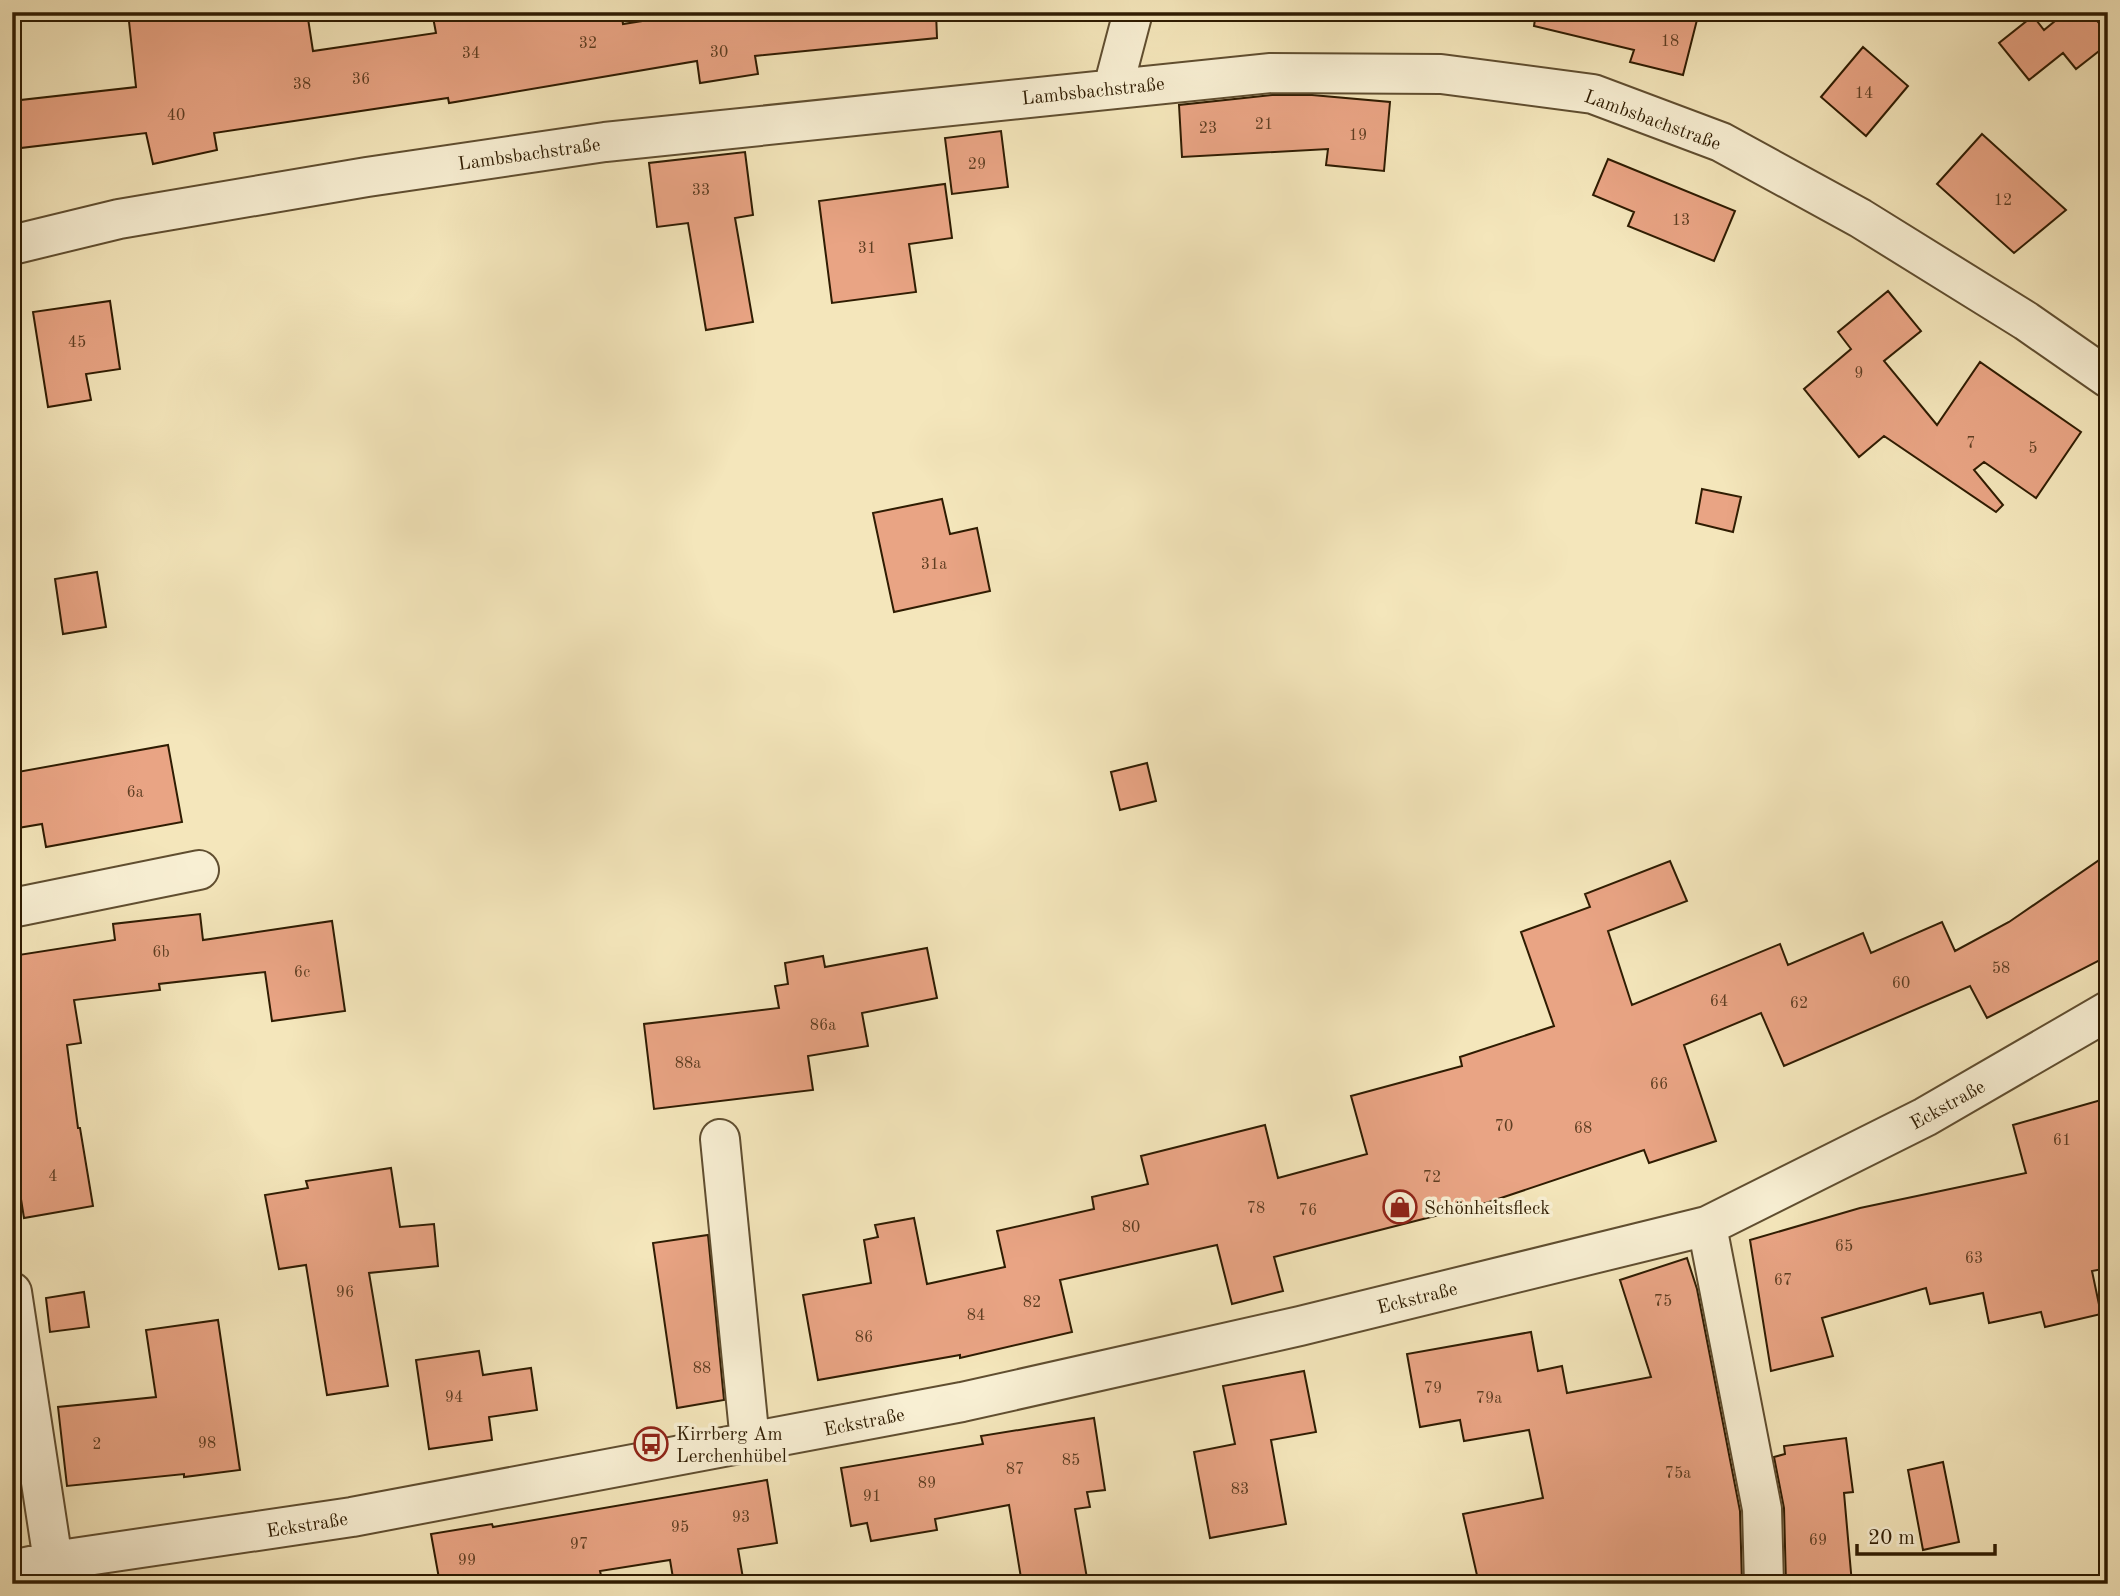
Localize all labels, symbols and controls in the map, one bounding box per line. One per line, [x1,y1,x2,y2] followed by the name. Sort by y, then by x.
[1661,34,1679,50] house number: 18
[579,36,597,52] house number: 32
[710,45,728,61] house number: 30
[462,46,480,62] house number: 34
[352,72,370,88] house number: 36
[1021,76,1166,109] street label: Lambsbachstraße
[293,77,311,93] house number: 38
[1855,86,1873,102] house number: 14
[1581,88,1723,155] street label: Lambsbachstraße
[167,108,185,124] house number: 40
[1255,117,1273,133] house number: 21
[1199,121,1217,137] house number: 23
[1349,128,1367,144] house number: 19
[457,136,602,175] street label: Lambsbachstraße
[968,157,986,173] house number: 29
[692,183,710,199] house number: 33
[1994,193,2012,209] house number: 12
[1672,213,1690,229] house number: 13
[858,241,876,257] house number: 31
[68,335,86,351] house number: 45
[1854,366,1864,382] house number: 9
[1966,436,1976,452] house number: 7
[2028,441,2038,457] house number: 5
[921,557,947,573] house number: 31a
[126,785,144,801] house number: 6a
[152,945,170,961] house number: 6b
[1992,961,2010,977] house number: 58
[294,965,310,981] house number: 6c
[1892,976,1910,992] house number: 60
[1710,994,1728,1010] house number: 64
[1790,996,1808,1012] house number: 62
[810,1018,836,1034] house number: 86a
[675,1056,701,1072] house number: 88a
[1650,1077,1668,1093] house number: 66
[1908,1078,1989,1134] street label: Eckstraße
[1495,1119,1513,1135] house number: 70
[1574,1121,1592,1137] house number: 68
[2053,1133,2071,1149] house number: 61
[48,1169,58,1185] house number: 4
[1423,1170,1441,1186] house number: 72
[1381,1188,1419,1226] shop icon: Schönheitsfleck
[1424,1200,1550,1219] place label: Schönheitsfleck
[1247,1201,1265,1217] house number: 78
[1299,1203,1317,1219] house number: 76
[1122,1220,1140,1236] house number: 80
[1835,1239,1853,1255] house number: 65
[1965,1251,1983,1267] house number: 63
[1774,1273,1792,1289] house number: 67
[1375,1280,1460,1319] street label: Eckstraße
[336,1285,354,1301] house number: 96
[1654,1294,1672,1310] house number: 75
[1023,1295,1041,1311] house number: 82
[967,1308,985,1324] house number: 84
[855,1330,873,1346] house number: 86
[693,1361,711,1377] house number: 88
[1424,1381,1442,1397] house number: 79
[445,1390,463,1406] house number: 94
[1476,1391,1502,1407] house number: 79a
[822,1406,907,1441] street label: Eckstraße
[632,1425,670,1463] bus stop icon: Kirrberg Am Lerchenhübel
[676,1426,787,1467] place label: Kirrberg Am Lerchenhübel
[198,1436,216,1452] house number: 98
[92,1437,102,1453] house number: 2
[1062,1453,1080,1469] house number: 85
[1006,1462,1024,1478] house number: 87
[1665,1466,1691,1482] house number: 75a
[918,1476,936,1492] house number: 89
[1231,1482,1249,1498] house number: 83
[863,1489,881,1505] house number: 91
[732,1510,750,1526] house number: 93
[265,1511,349,1542] street label: Eckstraße
[1857,1512,1996,1556] scale bar
[671,1520,689,1536] house number: 95
[1868,1528,1915,1549] text: 20 m
[1809,1533,1827,1549] house number: 69
[570,1537,588,1553] house number: 97
[458,1553,476,1569] house number: 99

